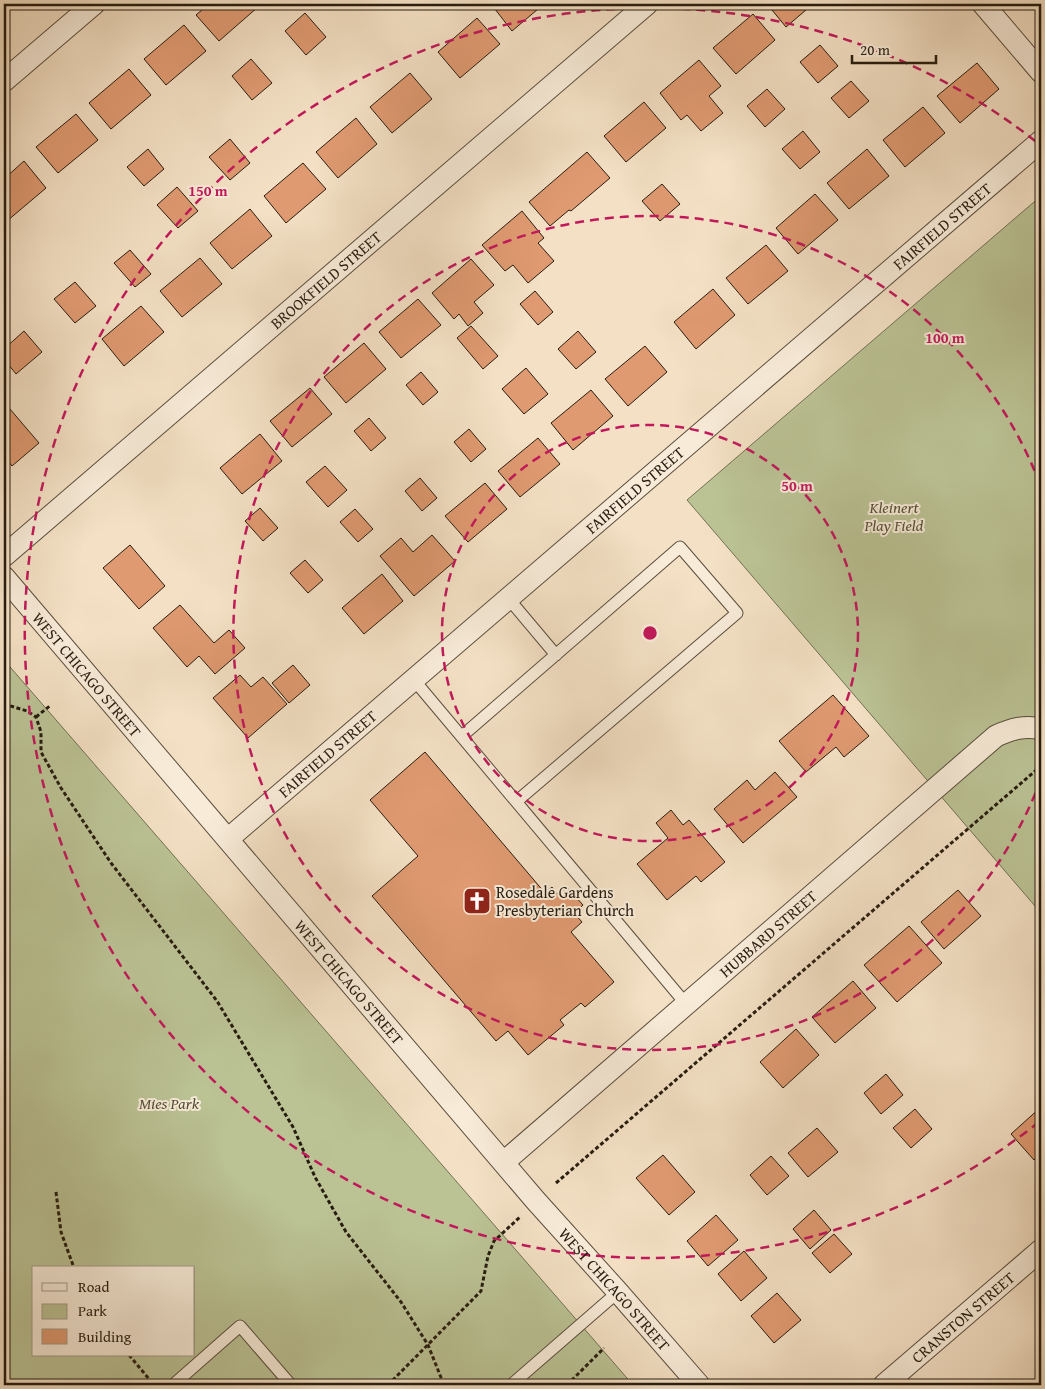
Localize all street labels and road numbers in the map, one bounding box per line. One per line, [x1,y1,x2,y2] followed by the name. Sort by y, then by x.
[887,177,997,275] street label: FAIRFIELD STREET
[265,225,387,335] street label: BROOKFIELD STREET
[580,440,689,539] street label: FAIRFIELD STREET
[27,607,147,742] street label: WEST CHICAGO STREET
[273,704,382,803] street label: FAIRFIELD STREET
[714,884,822,983] street label: HUBBARD STREET
[289,914,409,1050] street label: WEST CHICAGO STREET
[553,1222,676,1356] street label: WEST CHICAGO STREET
[906,1266,1020,1369] street label: CRANSTON STREET

